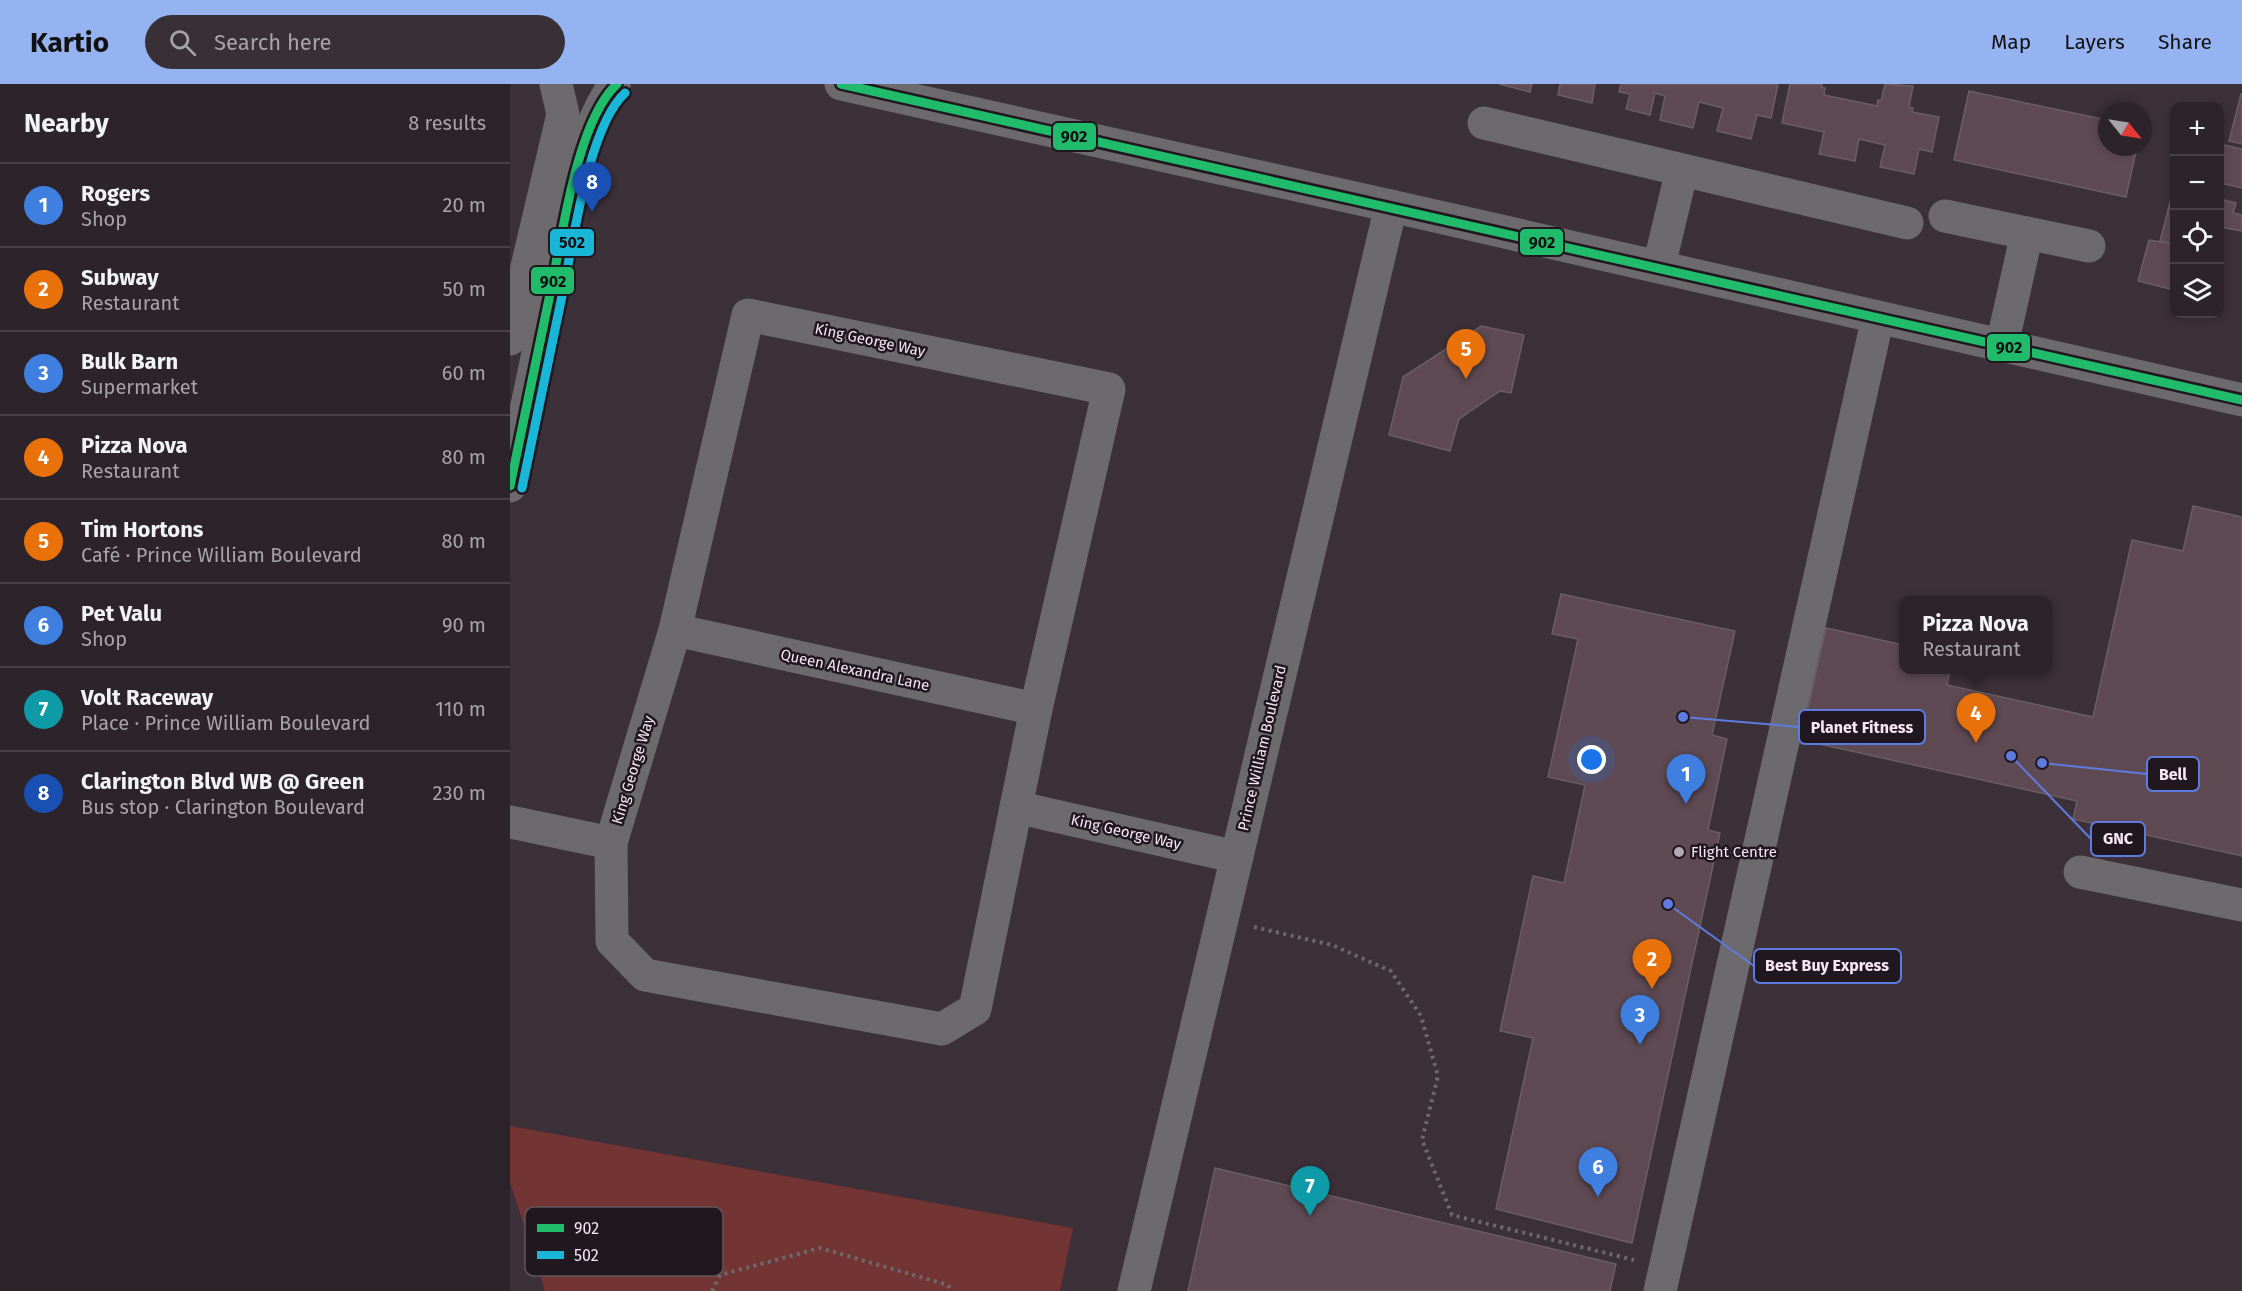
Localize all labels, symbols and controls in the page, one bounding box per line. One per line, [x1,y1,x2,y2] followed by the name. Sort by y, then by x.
[145,15,565,69] search box
[30,26,109,59] text: Kartio
[166,26,199,59] icon: search
[214,29,332,56] text: Search here
[1991,29,2031,55] text: Map
[2064,29,2125,55] text: Layers
[2158,29,2212,55] text: Share
[2098,102,2152,156] north arrow
[2170,102,2224,318] map controls
[2170,102,2224,156] button: +
[24,108,109,139] text: Nearby
[408,111,486,135] text: 8 results
[1052,122,1097,151] line badge: 902
[1061,127,1087,146] text: 902
[2170,156,2224,210] button: −
[572,162,611,212] pin: 8
[81,180,150,207] text: Rogers
[39,193,48,217] text: 1
[443,193,486,217] text: 20 m
[81,207,127,231] text: Shop
[2170,210,2224,264] button: locate
[549,228,595,257] line badge: 502
[1519,228,1564,256] line badge: 902
[559,233,585,252] text: 502
[1529,233,1555,252] text: 902
[81,264,159,291] text: Subway
[2170,264,2224,318] button: layers
[530,266,575,295] line badge: 902
[540,272,566,291] text: 902
[38,277,49,301] text: 2
[442,277,486,301] text: 50 m
[81,291,179,315] text: Restaurant
[813,319,928,361] street label: King George Way
[1446,330,1486,379] pin: 5
[1986,333,2031,362] line badge: 902
[1996,338,2022,357] text: 902
[81,348,178,375] text: Bulk Barn
[38,361,49,385] text: 3
[442,361,486,385] text: 60 m
[81,375,198,399] text: Supermarket
[81,432,188,459] text: Pizza Nova
[38,445,49,469] text: 4
[441,445,486,469] text: 80 m
[81,459,179,483] text: Restaurant
[81,516,203,543] text: Tim Hortons
[38,529,49,553] text: 5
[441,529,486,553] text: 80 m
[81,543,362,567] text: Café · Prince William Boulevard
[1899,596,2052,674] popup
[81,600,162,627] text: Pet Valu
[1922,610,2029,637] text: Pizza Nova
[38,613,49,637] text: 6
[442,613,486,637] text: 90 m
[81,627,127,651] text: Shop
[1922,637,2021,661] text: Restaurant
[779,645,931,695] street label: Queen Alexandra Lane
[1234,663,1290,833] street label: Prince William Boulevard
[81,684,213,711] text: Volt Raceway
[1956,694,1996,743] pin: 4
[39,697,48,721] text: 7
[435,697,486,721] text: 110 m
[1799,710,1925,744] callout: Planet Fitness
[81,711,371,735] text: Place · Prince William Boulevard
[608,713,658,826] street label: King George Way
[1811,718,1913,737] text: Planet Fitness
[1577,745,1606,774] your location
[1666,754,1706,804] pin: 1
[2147,757,2199,791] callout: Bell
[2159,765,2187,784] text: Bell
[81,768,364,795] text: Clarington Blvd WB @ Green
[38,781,49,805] text: 8
[433,781,486,805] text: 230 m
[81,795,365,819] text: Bus stop · Clarington Boulevard
[1069,811,1183,854] street label: King George Way
[2091,822,2145,856] callout: GNC
[2103,829,2134,848] text: GNC
[1691,843,1777,861] place label: Flight Centre
[1672,845,1686,859] marker: Flight Centre
[1632,940,1672,989] pin: 2
[1754,949,1901,983] callout: Best Buy Express
[1765,956,1889,975] text: Best Buy Express
[1620,996,1660,1045] pin: 3
[1578,1148,1618,1197] pin: 6
[1290,1166,1330,1216] pin: 7
[525,1207,723,1276] legend
[574,1219,599,1238] text: 902
[574,1246,599,1265] text: 502

